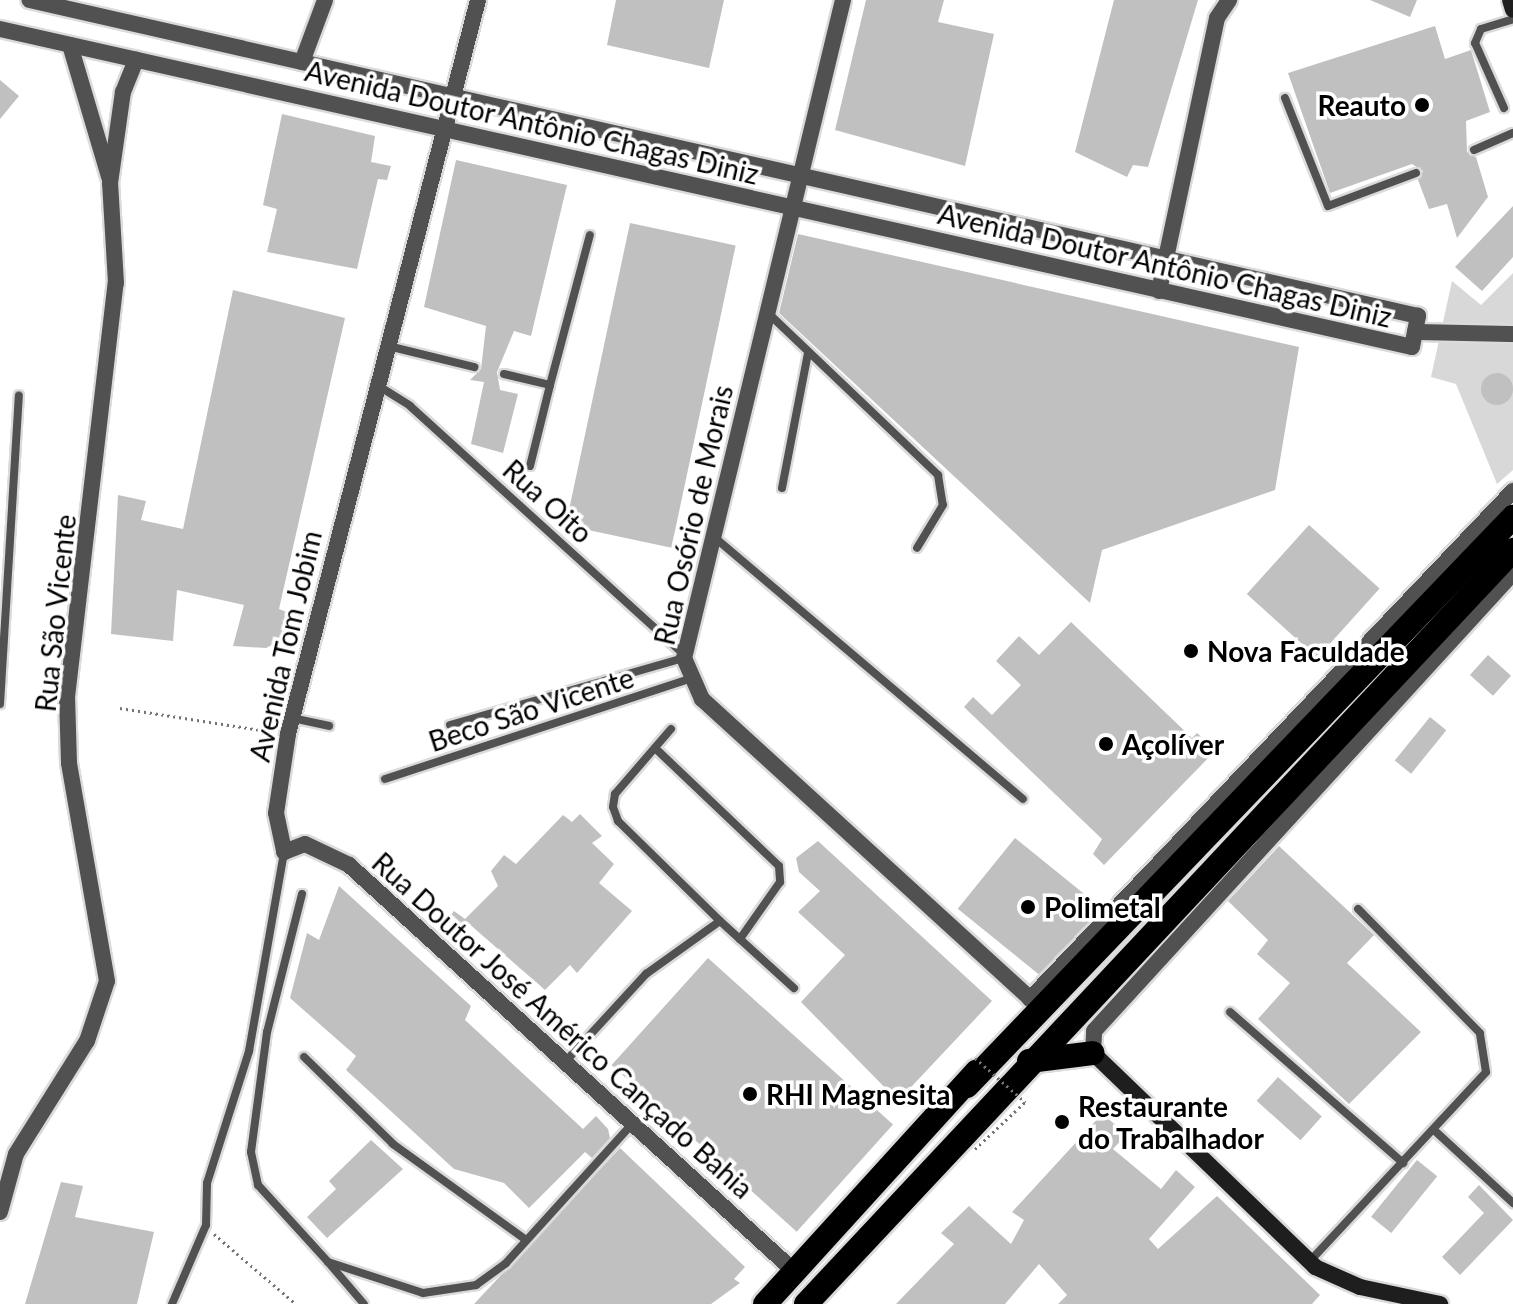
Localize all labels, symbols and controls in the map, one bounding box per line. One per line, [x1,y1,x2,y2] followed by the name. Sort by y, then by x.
[301,53,763,191] street label: Avenida Doutor Antônio Chagas Diniz
[1318,88,1406,122] place label: Reauto
[1413,96,1431,114] marker: Reauto
[934,196,1396,334] street label: Avenida Doutor Antônio Chagas Diniz
[647,382,739,648] street label: Rua Osório de Morais
[496,452,600,550] street label: Rua Oito
[28,512,82,714] street label: Rua São Vicente
[242,526,328,766] street label: Avenida Tom Jobim
[1207,634,1405,668] place label: Nova Faculdade
[1182,642,1200,660] marker: Nova Faculdade
[424,660,638,758] street label: Beco São Vicente
[1122,727,1224,761] place label: Açolíver
[1097,735,1115,753] marker: Açolíver
[365,844,761,1206] street label: Rua Doutor José Américo Cançado Bahia
[1044,890,1161,924] place label: Polimetal
[1019,898,1037,916] marker: Polimetal
[766,1077,951,1111] place label: RHI Magnesita
[741,1085,759,1103] marker: RHI Magnesita
[1078,1089,1265,1155] place label: Restaurante do Trabalhador
[1053,1113,1071,1131] marker: Restaurante do Trabalhador

